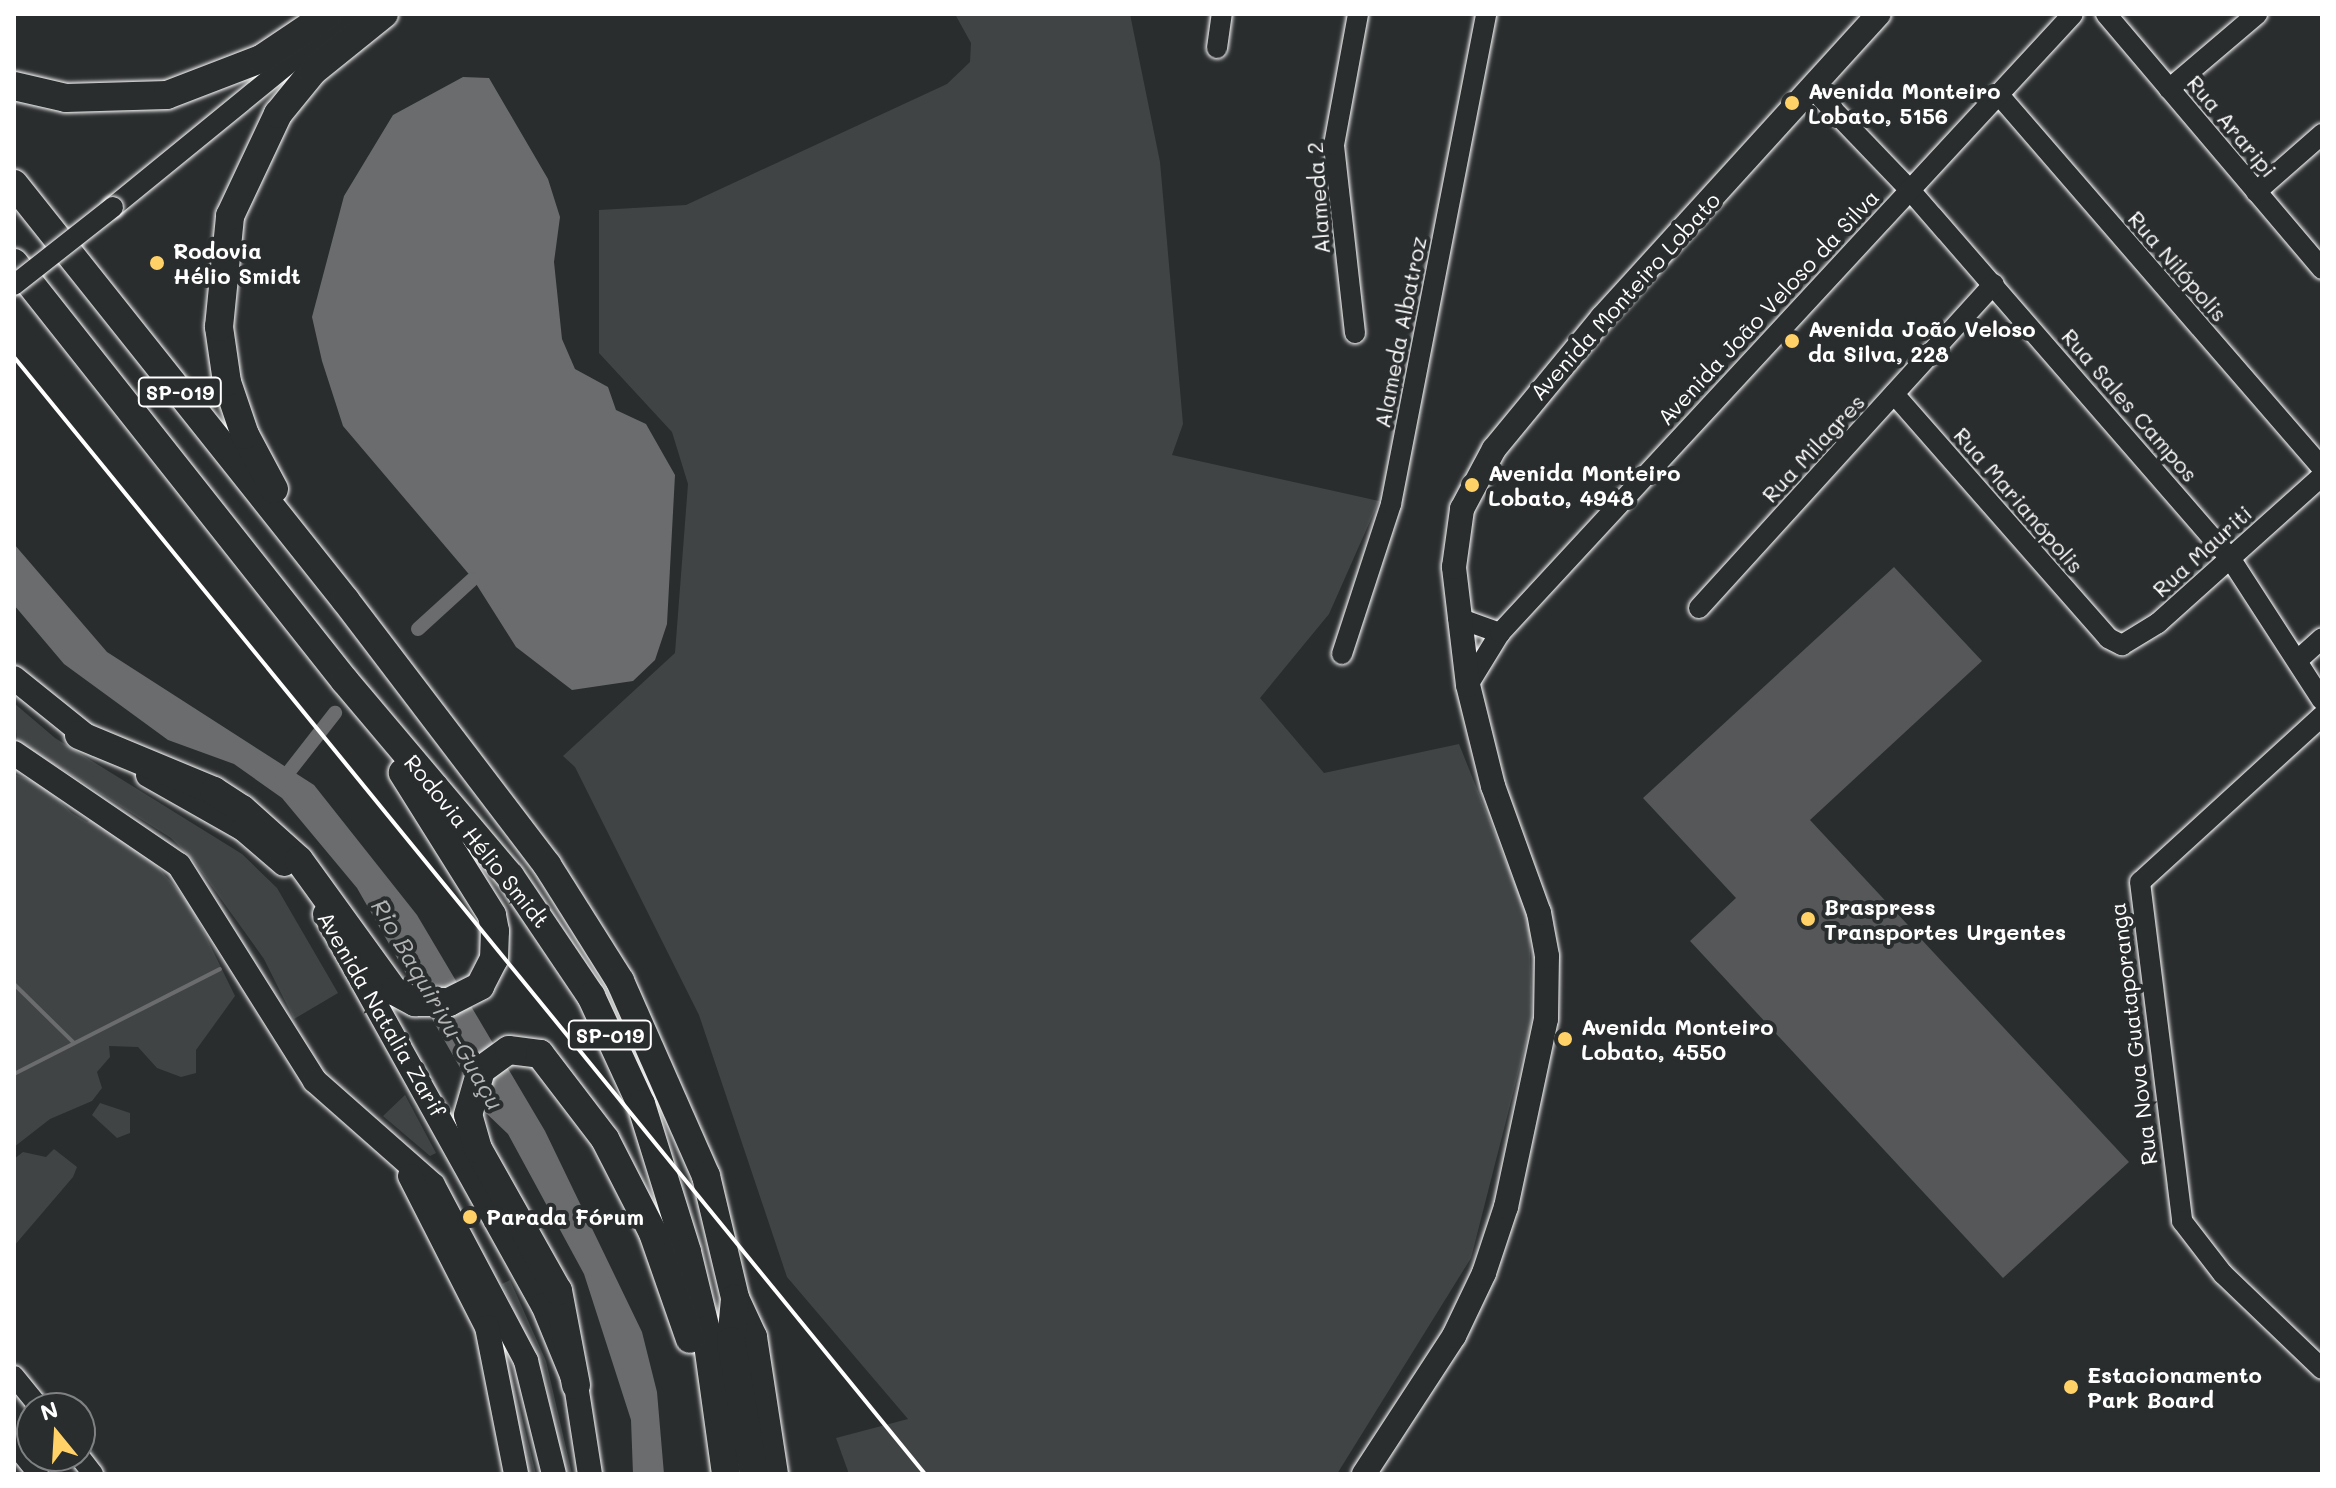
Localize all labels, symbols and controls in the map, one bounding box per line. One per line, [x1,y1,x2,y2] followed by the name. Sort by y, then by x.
[2182,70,2282,182] street label: Rua Araripi
[1808,77,2000,128] place label: Avenida Monteiro Lobato, 5156
[1783,94,1801,112] marker: Avenida Monteiro Lobato, 5156
[1301,141,1335,255] street label: Alameda 2
[1652,184,1884,430] street label: Avenida João Veloso da Silva
[1525,187,1725,405] street label: Avenida Monteiro Lobato
[2123,205,2233,327] street label: Rua Nilópolis
[1368,234,1432,430] street label: Alameda Albatroz
[173,237,301,288] place label: Rodovia Hélio Smidt
[148,254,166,272] marker: Rodovia Hélio Smidt
[1808,315,2036,366] place label: Avenida João Veloso da Silva, 228
[2056,323,2204,487] street label: Rua Sales Campos
[1783,332,1801,350] marker: Avenida João Veloso da Silva, 228
[136,376,224,408] road number: SP-019
[1756,388,1870,508] street label: Rua Milagres
[1949,422,2089,578] street label: Rua Marianópolis
[1488,459,1680,510] place label: Avenida Monteiro Lobato, 4948
[1463,476,1481,494] marker: Avenida Monteiro Lobato, 4948
[2147,500,2257,602] street label: Rua Mauriti
[399,749,555,933] street label: Rodovia Hélio Smidt
[366,893,510,1115] water label: Rio Baquirivu-Guaçu
[1824,893,2066,944] place label: Braspress Transportes Urgentes
[2104,901,2162,1167] street label: Rua Nova Guataporanga
[312,906,452,1122] street label: Avenida Natalia Zarif
[1799,910,1817,928] marker: Braspress Transportes Urgentes
[1581,1013,1773,1064] place label: Avenida Monteiro Lobato, 4550
[566,1019,654,1051] road number: SP-019
[1556,1030,1574,1048] marker: Avenida Monteiro Lobato, 4550
[486,1204,644,1230] place label: Parada Fórum
[461,1208,479,1226] marker: Parada Fórum
[2087,1361,2262,1412] place label: Estacionamento Park Board
[2062,1378,2080,1396] marker: Estacionamento Park Board
[16,1392,96,1472] north arrow
[37,1394,61,1427] text: N

